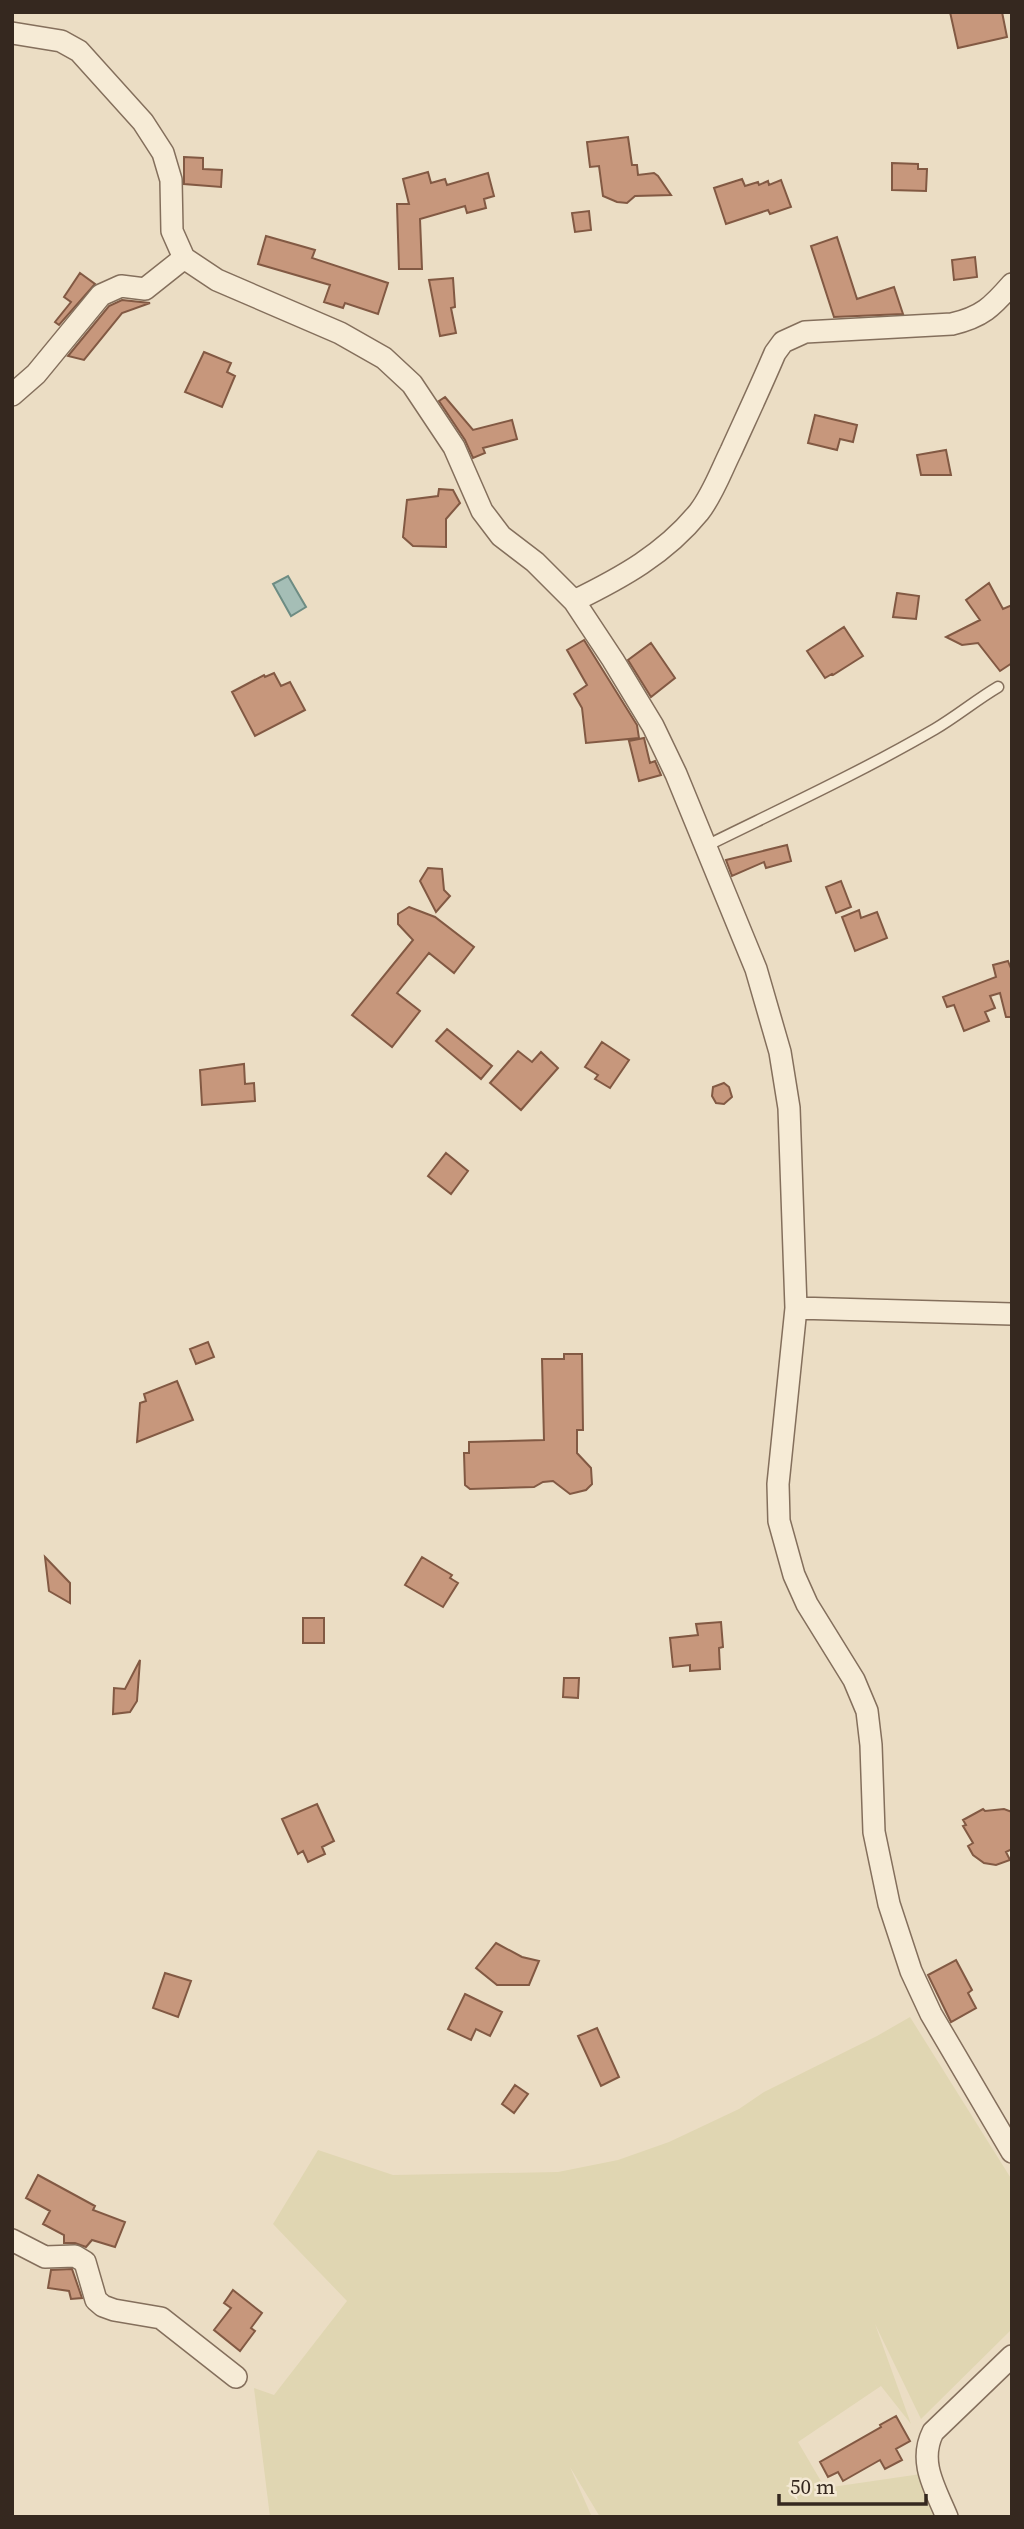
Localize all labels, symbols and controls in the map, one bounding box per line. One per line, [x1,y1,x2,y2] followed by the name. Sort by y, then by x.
[779,2462,926,2506] scale bar
[790,2472,835,2501] text: 50 m

